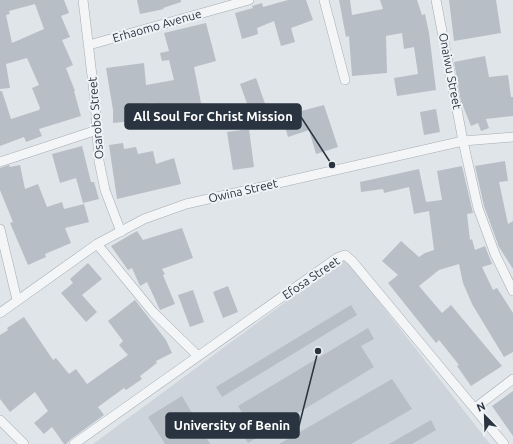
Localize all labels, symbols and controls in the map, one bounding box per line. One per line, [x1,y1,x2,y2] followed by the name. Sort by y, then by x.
[111,7,203,44] street label: Erhaomo Avenue
[437,32,464,111] street label: Onaiwu Street
[85,76,106,160] street label: Osarobo Street
[125,104,301,129] callout: All Soul For Christ Mission
[133,109,293,123] text: All Soul For Christ Mission
[207,176,279,205] street label: Owina Street
[280,254,342,301] street label: Efosa Street
[465,396,505,436] north arrow
[475,400,487,414] text: N
[166,413,299,438] callout: University of Benin
[174,418,290,432] text: University of Benin

